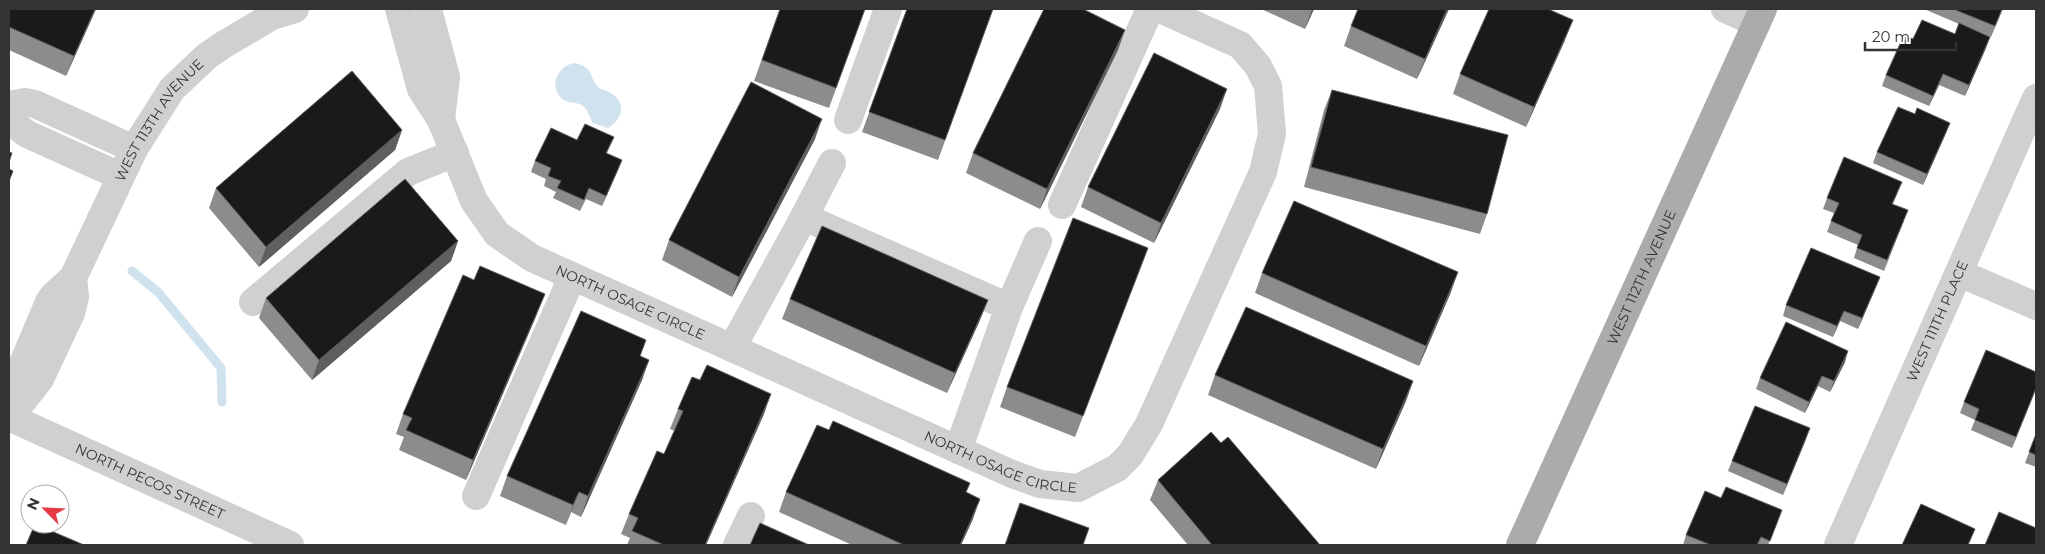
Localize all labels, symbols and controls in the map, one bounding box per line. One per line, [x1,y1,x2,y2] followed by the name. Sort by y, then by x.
[1865,20,1956,52] scale bar
[1872,27,1910,46] text: 20 m
[111,55,207,185] street label: WEST 113TH AVENUE
[1603,207,1680,348] street label: WEST 112TH AVENUE
[1903,258,1972,384] street label: WEST 111TH PLACE
[553,261,708,344] street label: NORTH OSAGE CIRCLE
[921,427,1078,497] street label: NORTH OSAGE CIRCLE
[72,439,228,523] street label: NORTH PECOS STREET
[20,484,70,534] north arrow
[23,495,44,513] text: N

